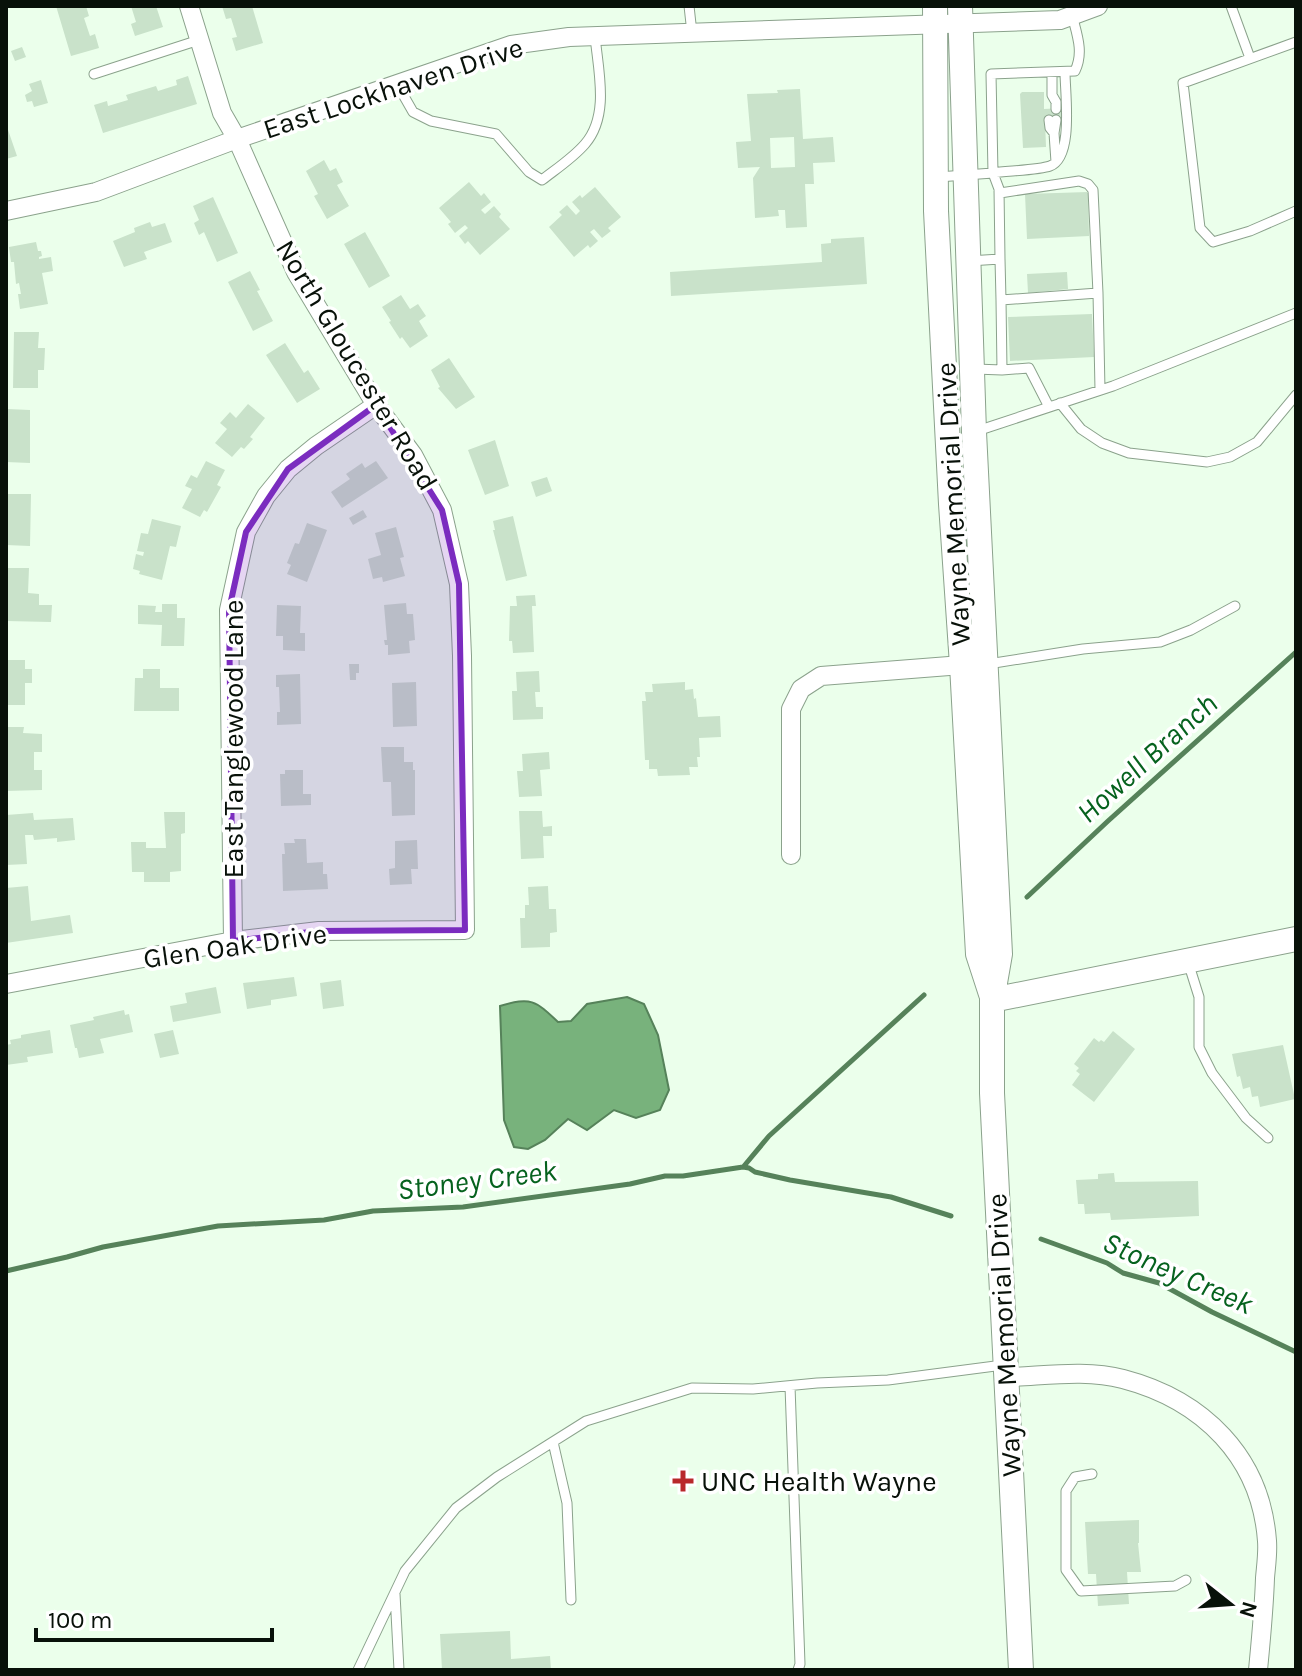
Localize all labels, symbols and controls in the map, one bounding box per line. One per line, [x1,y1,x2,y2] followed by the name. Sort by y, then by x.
[259,30,527,146] street label: East Lockhaven Drive
[269,234,445,496] street label: North Gloucester Road
[929,361,977,647] street label: Wayne Memorial Drive
[217,600,250,878] street label: East Tanglewood Lane
[1069,686,1225,830] water label: Howell Branch
[141,917,329,975] street label: Glen Oak Drive
[395,1152,560,1208] water label: Stoney Creek
[980,1192,1028,1478] street label: Wayne Memorial Drive
[1097,1224,1259,1322] water label: Stoney Creek
[701,1465,937,1498] place label: UNC Health Wayne
[672,1470,694,1492] marker: UNC Health Wayne
[1190,1564,1270,1644] north arrow
[36,1592,272,1642] scale bar
[1233,1598,1263,1621] text: N
[48,1606,113,1634] text: 100 m

